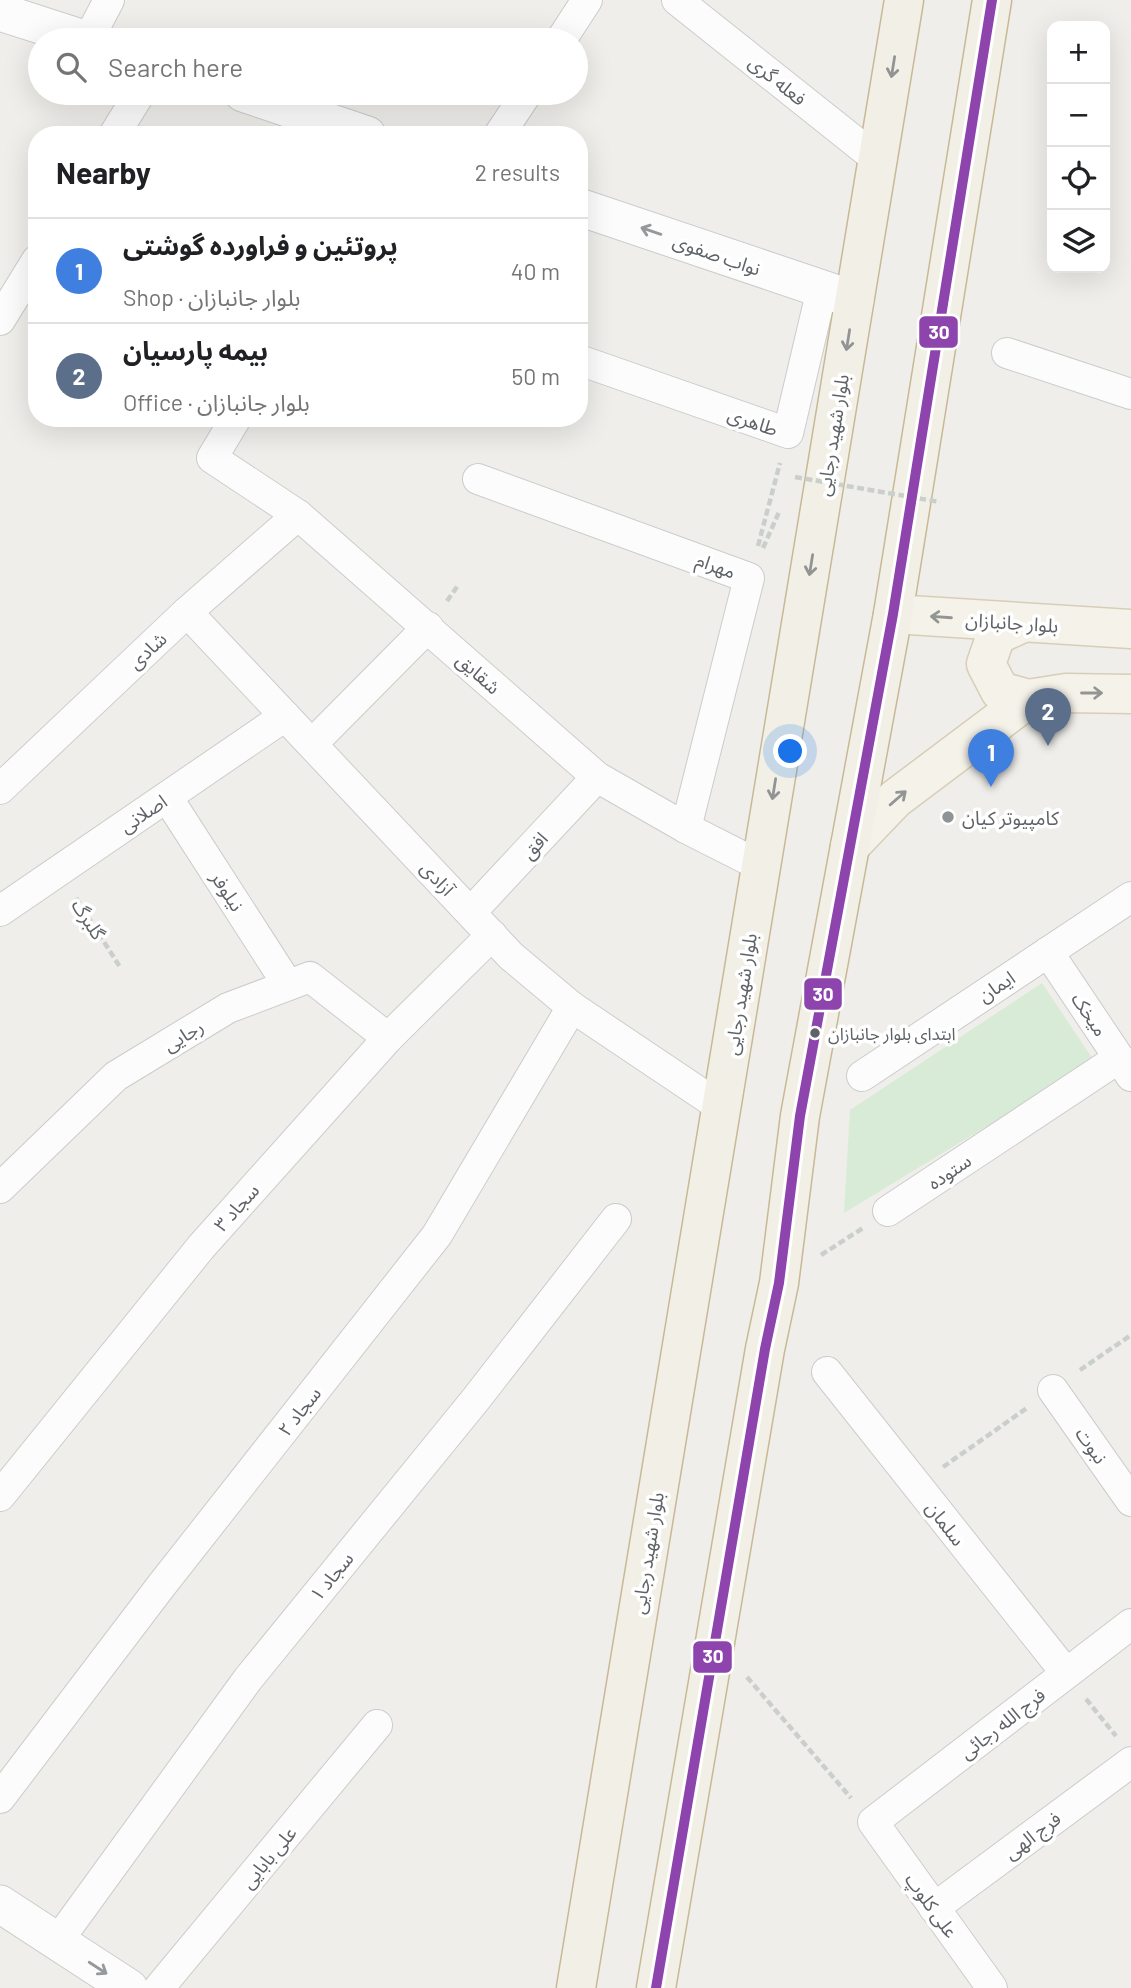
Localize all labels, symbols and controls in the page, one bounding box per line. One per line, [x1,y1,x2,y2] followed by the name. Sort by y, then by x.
[1047,21,1110,273] map controls
[1047,21,1110,84] button: +
[28,28,588,105] search box
[52,48,90,86] icon: search
[744,50,811,111] street label: فعله گری
[108,51,243,82] text: Search here
[886,55,899,78] one-way arrow
[1047,84,1110,147] button: −
[1047,147,1110,210] button: locate
[56,154,151,190] text: Nearby
[475,158,560,186] text: 2 results
[1047,210,1110,273] button: layers
[640,224,662,236] one-way arrow
[670,228,764,281] street label: نواب صفوی
[123,229,398,260] text: پروتئین و فراورده گوشتی
[75,257,83,285] text: 1
[511,257,560,285] text: 40 m
[123,283,301,311] text: Shop · بلوار جانبازان
[918,315,959,349] line badge: 30
[928,320,950,343] text: 30
[841,328,854,351] one-way arrow
[123,334,268,365] text: بیمه پارسیان
[73,362,85,390] text: 2
[512,362,560,390] text: 50 m
[811,372,854,498] street label: بلوار شهید رجایی
[123,388,310,416] text: Office · بلوار جانبازان
[725,402,781,441] street label: طاهری
[692,547,739,586] street label: مهرام
[804,553,817,575] one-way arrow
[965,607,1059,638] street label: بلوار جانبازان
[930,610,952,623] one-way arrow
[123,627,171,673] street label: شادی
[452,647,506,699] street label: شقایق
[1081,686,1104,700] one-way arrow
[1025,688,1071,746] pin: 2
[968,729,1014,787] pin: 1
[773,734,807,768] your location
[767,777,780,800] one-way arrow
[115,789,172,838] street label: اصلانی
[889,790,907,805] one-way arrow
[962,806,1060,831] place label: کامپیوتر کیان
[940,809,956,825] marker: کامپیوتر کیان
[516,827,553,864] street label: افق
[416,856,461,902] street label: آزادی
[205,866,249,916] street label: نیلوفر
[67,895,111,945] street label: گلبرگ
[719,931,762,1057] street label: بلوار شهید رجایی
[973,965,1019,1007] street label: ایمان
[803,977,843,1011] line badge: 30
[812,982,834,1005] text: 30
[1067,988,1113,1040] street label: میخک
[159,1014,208,1057] street label: رجایی
[828,1023,956,1045] place label: ابتدای بلوار جانبازان
[808,1026,822,1040] marker: ابتدای بلوار جانبازان
[923,1148,976,1195] street label: ستوده
[209,1178,263,1236] street label: سجاد ۳
[273,1382,325,1440] street label: سجاد ۲
[1070,1422,1113,1468] street label: نبوت
[626,1490,669,1616] street label: بلوار شهید رجایی
[922,1496,970,1550] street label: سلمان
[304,1547,358,1605] street label: سجاد ۱
[692,1640,733,1674] line badge: 30
[702,1644,724,1667] text: 30
[955,1682,1051,1766] street label: فرج الله رجائی
[999,1806,1067,1866] street label: فرج الهی
[235,1821,301,1893] street label: علی بابایی
[899,1868,963,1943] street label: علی کلوپ
[88,1961,107,1976] one-way arrow

